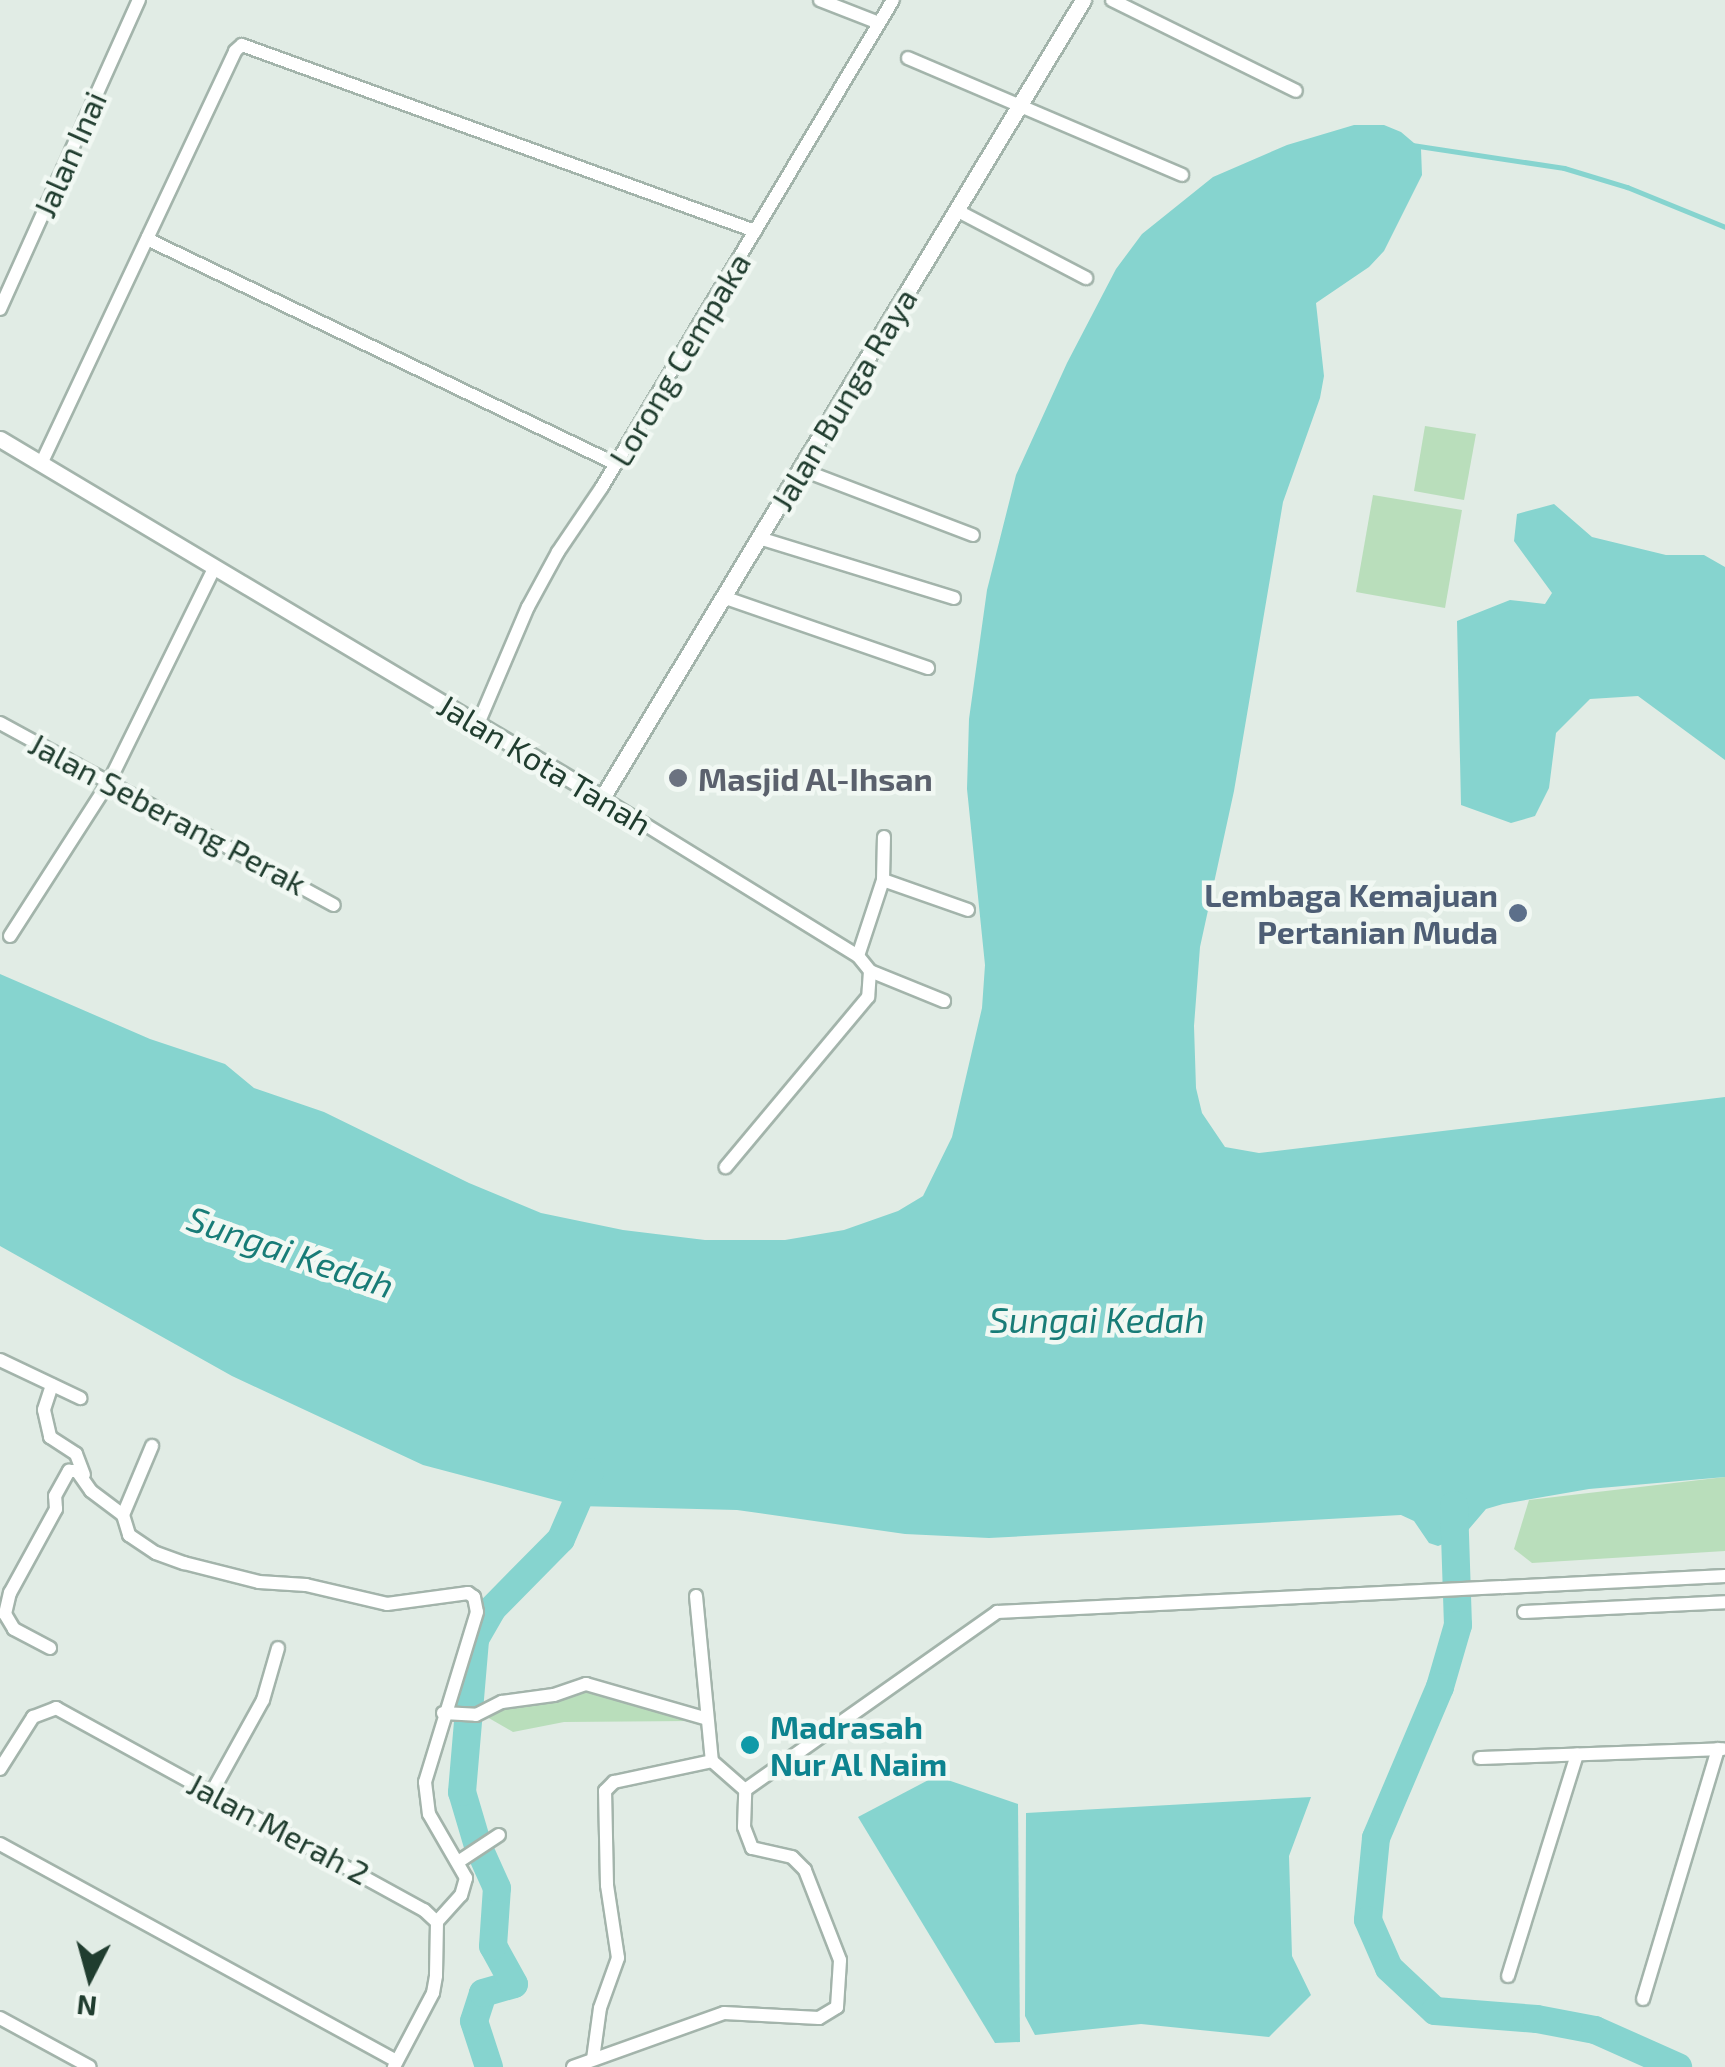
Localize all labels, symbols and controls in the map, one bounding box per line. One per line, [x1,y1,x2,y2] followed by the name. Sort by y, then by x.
[24,85,114,223] street label: Jalan Inai
[600,245,758,473] street label: Lorong Cempaka
[762,281,924,517] street label: Jalan Bunga Raya
[431,685,659,843] street label: Jalan Kota Tanah
[23,724,313,902] street label: Jalan Seberang Perak
[698,759,933,797] place label: Masjid Al-Ihsan
[667,767,689,789] marker: Masjid Al-Ihsan
[1204,876,1498,951] place label: Lembaga Kemajuan Pertanian Muda
[1507,902,1529,924] marker: Lembaga Kemajuan Pertanian Muda
[182,1196,400,1306] water label: Sungai Kedah
[989,1298,1205,1340] water label: Sungai Kedah
[770,1708,949,1783] place label: Madrasah Nur Al Naim
[739,1734,761,1756] marker: Madrasah Nur Al Naim
[181,1764,377,1892] street label: Jalan Merah 2
[40,1927,140,2027] north arrow
[75,1989,99,2025] text: N

